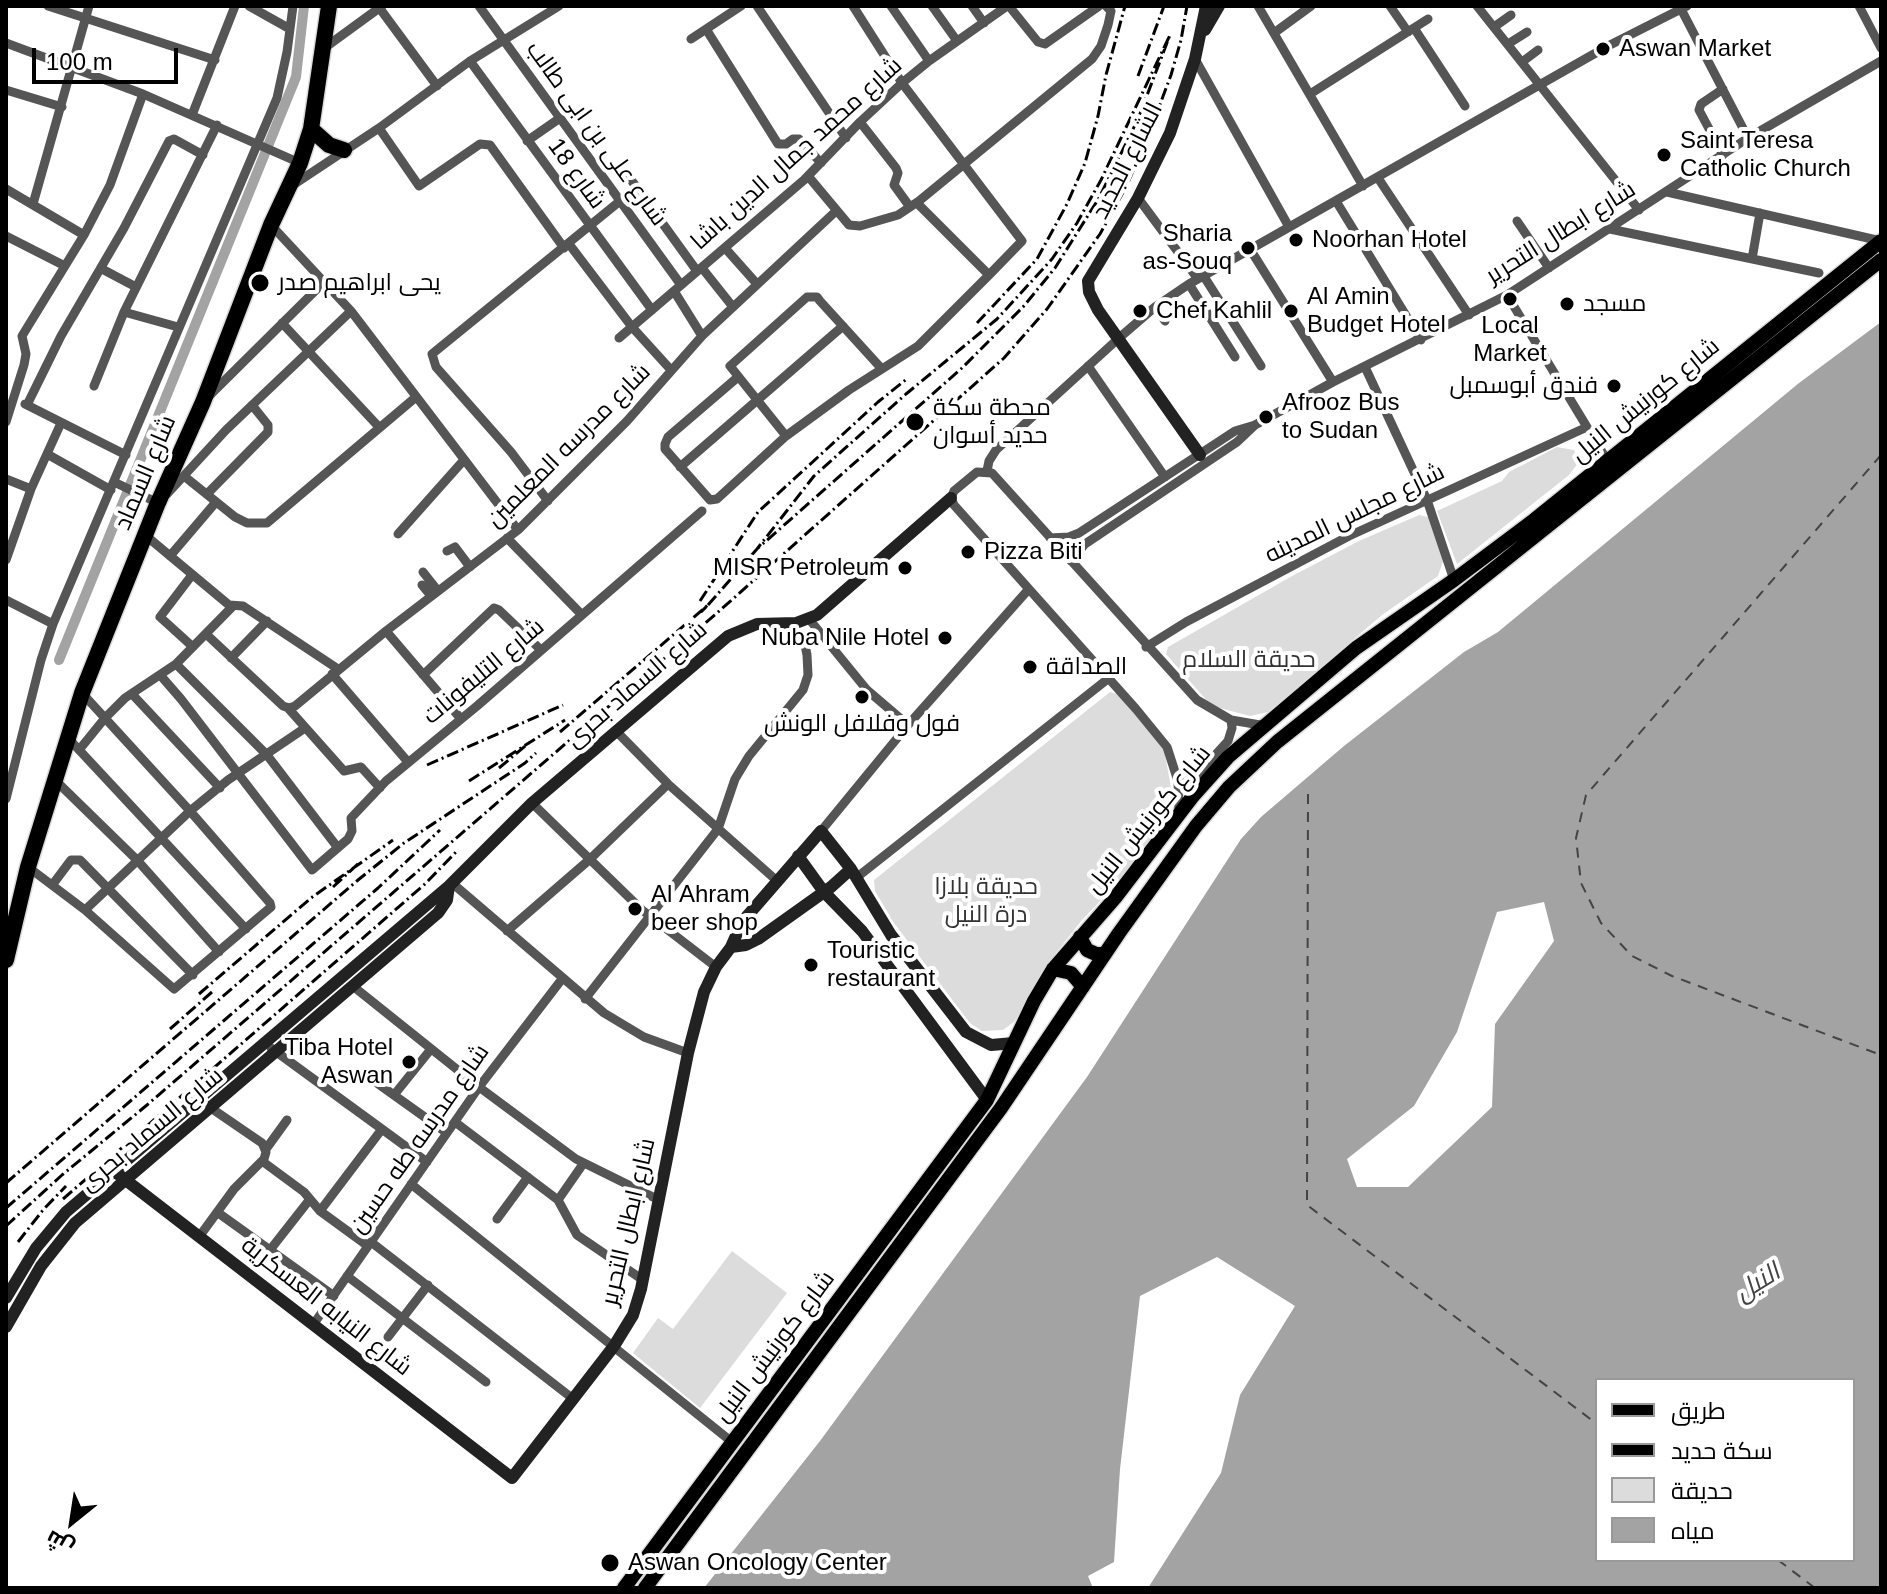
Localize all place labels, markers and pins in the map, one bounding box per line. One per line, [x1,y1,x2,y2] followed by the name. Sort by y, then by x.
[1619,35,1771,63] place label: Aswan Market
[1594,40,1612,58] marker: Aswan Market
[1680,127,1851,183] place label: Saint Teresa Catholic Church
[1655,146,1673,164] marker: Saint Teresa Catholic Church
[1143,220,1232,276] place label: Sharia as-Souq
[1312,226,1467,254] place label: Noorhan Hotel
[1287,231,1305,249] marker: Noorhan Hotel
[1239,239,1257,257] marker: Sharia as-Souq
[278,269,441,297] place label: يحى ابراهيم صدر
[249,272,271,294] marker: يحى ابراهيم صدر
[1307,283,1446,339] place label: Al Amin Budget Hotel
[1501,290,1519,308] marker: Local Market
[1583,290,1646,318] place label: مسجد
[1558,295,1576,313] marker: مسجد
[1156,297,1272,325] place label: Chef Kahlil
[1131,302,1149,320] marker: Chef Kahlil
[1282,302,1300,320] marker: Al Amin Budget Hotel
[1473,312,1547,368] place label: Local Market
[1450,372,1598,400] place label: فندق أبوسمبل
[1605,377,1623,395] marker: فندق أبوسمبل
[1282,389,1399,445] place label: Afrooz Bus to Sudan
[933,394,1051,450] place label: محطة سكة حديد أسوان
[1257,408,1275,426] marker: Afrooz Bus to Sudan
[904,411,926,433] marker: محطة سكة حديد أسوان
[984,538,1083,566] place label: Pizza Biti
[959,543,977,561] marker: Pizza Biti
[713,554,889,582] place label: MISR Petroleum
[896,559,914,577] marker: MISR Petroleum
[761,624,929,652] place label: Nuba Nile Hotel
[936,629,954,647] marker: Nuba Nile Hotel
[1046,653,1127,681] place label: الصداقة
[1021,658,1039,676] marker: الصداقة
[853,688,871,706] marker: فول وفلافل الونش
[764,710,960,738] place label: فول وفلافل الونش
[651,881,758,937] place label: Al Ahram beer shop
[626,900,644,918] marker: Al Ahram beer shop
[827,937,935,993] place label: Touristic restaurant
[802,956,820,974] marker: Touristic restaurant
[285,1034,393,1090] place label: Tiba Hotel Aswan
[400,1053,418,1071] marker: Tiba Hotel Aswan
[628,1549,887,1577] place label: Aswan Oncology Center
[599,1552,621,1574] marker: Aswan Oncology Center

